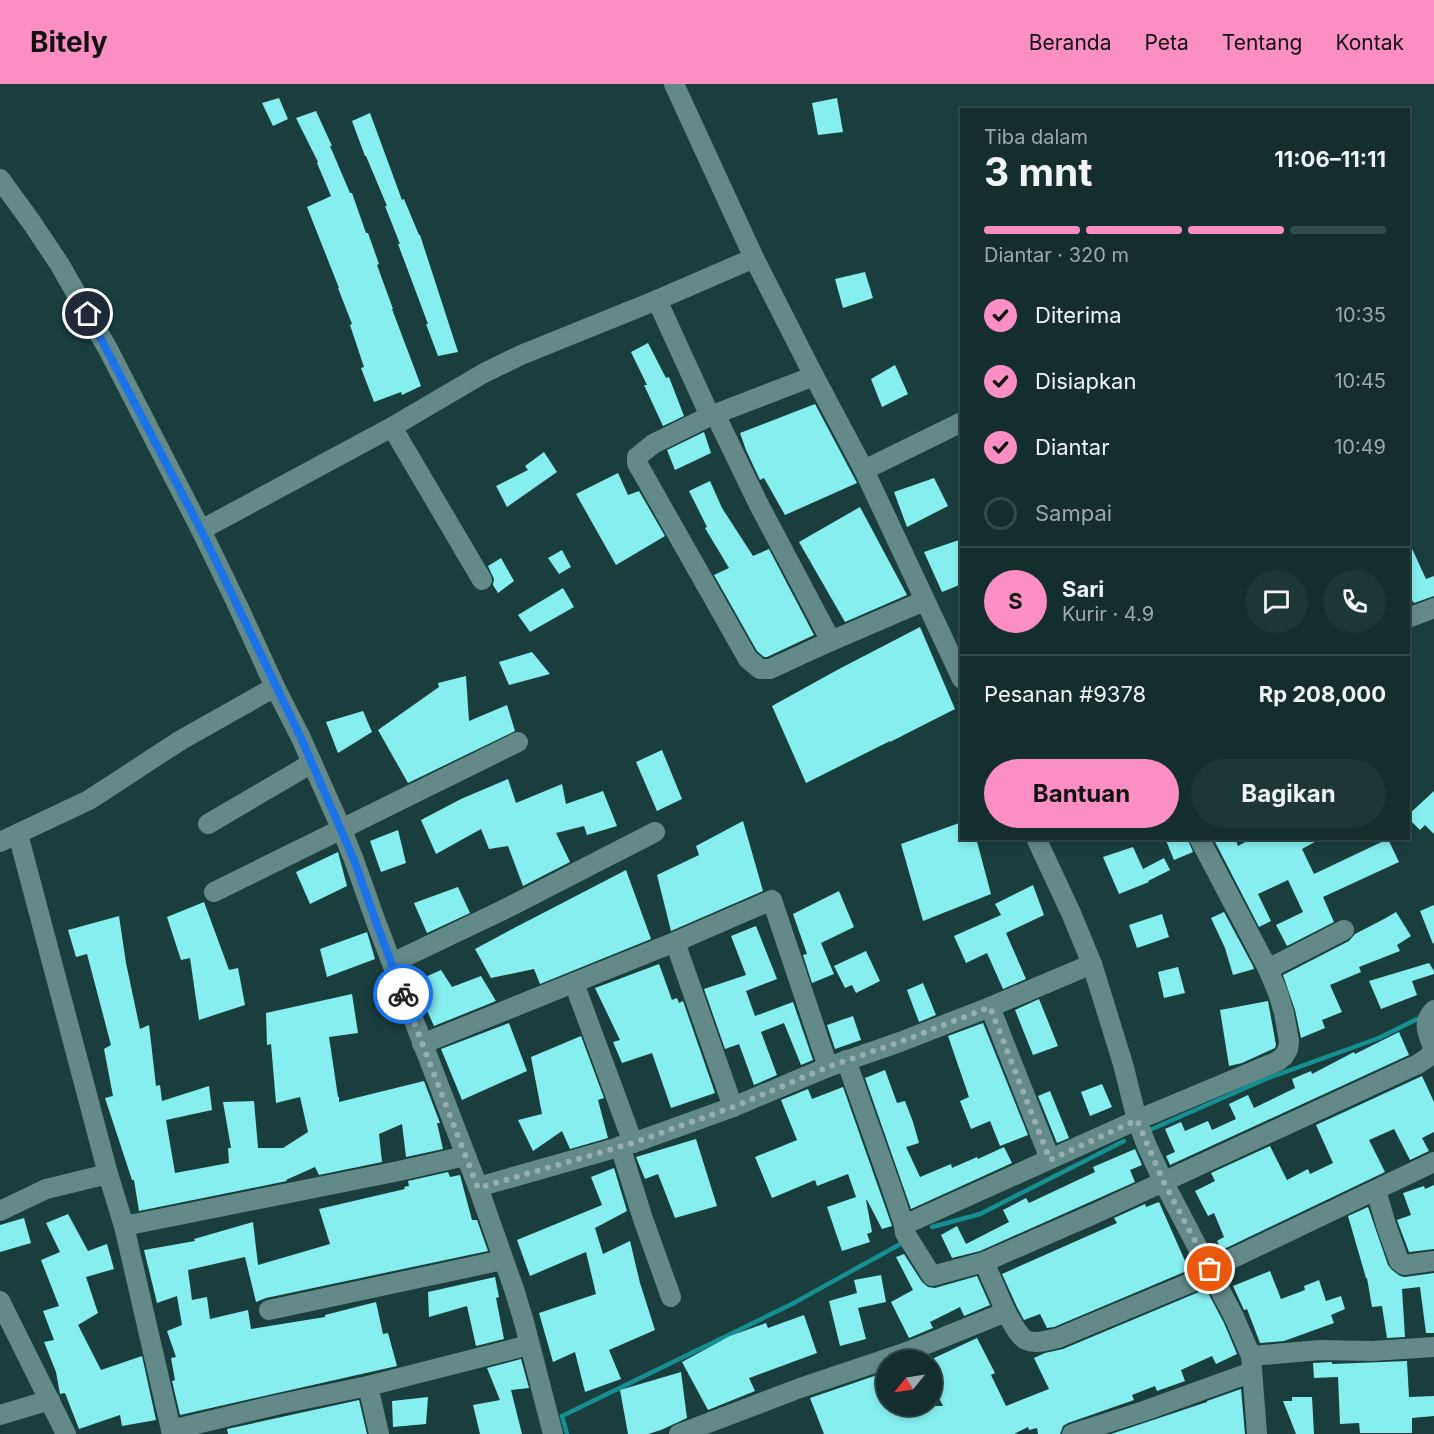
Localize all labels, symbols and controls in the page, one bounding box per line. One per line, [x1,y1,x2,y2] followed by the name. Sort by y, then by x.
[30,25,108,59] text: Bitely
[1029,30,1111,55] text: Beranda
[1144,30,1189,55] text: Peta
[1222,30,1302,55] text: Tentang
[1335,30,1404,55] text: Kontak
[984,125,1088,149] text: Tiba dalam
[1274,146,1386,172] text: 11:06–11:11
[984,148,1093,195] text: 3 mnt
[984,243,1129,267] text: Diantar · 320 m
[62,288,113,339] pin
[71,297,104,330] icon: home
[984,299,1017,332] icon: check
[1035,302,1122,328] text: Diterima
[1335,303,1386,327] text: 10:35
[984,365,1017,398] icon: check
[1035,368,1136,394] text: Disiapkan
[1334,369,1386,393] text: 10:45
[984,431,1017,464] icon: check
[1035,434,1110,460] text: Diantar
[1334,435,1386,459] text: 10:49
[1035,500,1112,526] text: Sampai
[1245,570,1308,633] button: chat
[1323,570,1386,633] button: phone
[1062,576,1104,602] text: Sari
[1008,588,1023,614] text: S
[1062,602,1154,626] text: Kurir · 4.9
[984,681,1146,707] text: Pesanan #9378
[1259,681,1386,707] text: Rp 208,000
[984,759,1179,828] button: Bantuan
[1191,759,1386,828] button: Bagikan
[373,964,433,1024] courier
[387,978,420,1011] icon: bike
[1184,1243,1235,1294] pin
[1193,1252,1226,1285] icon: bag
[876,1350,942,1416] north arrow
[876,1350,942,1416] map controls

